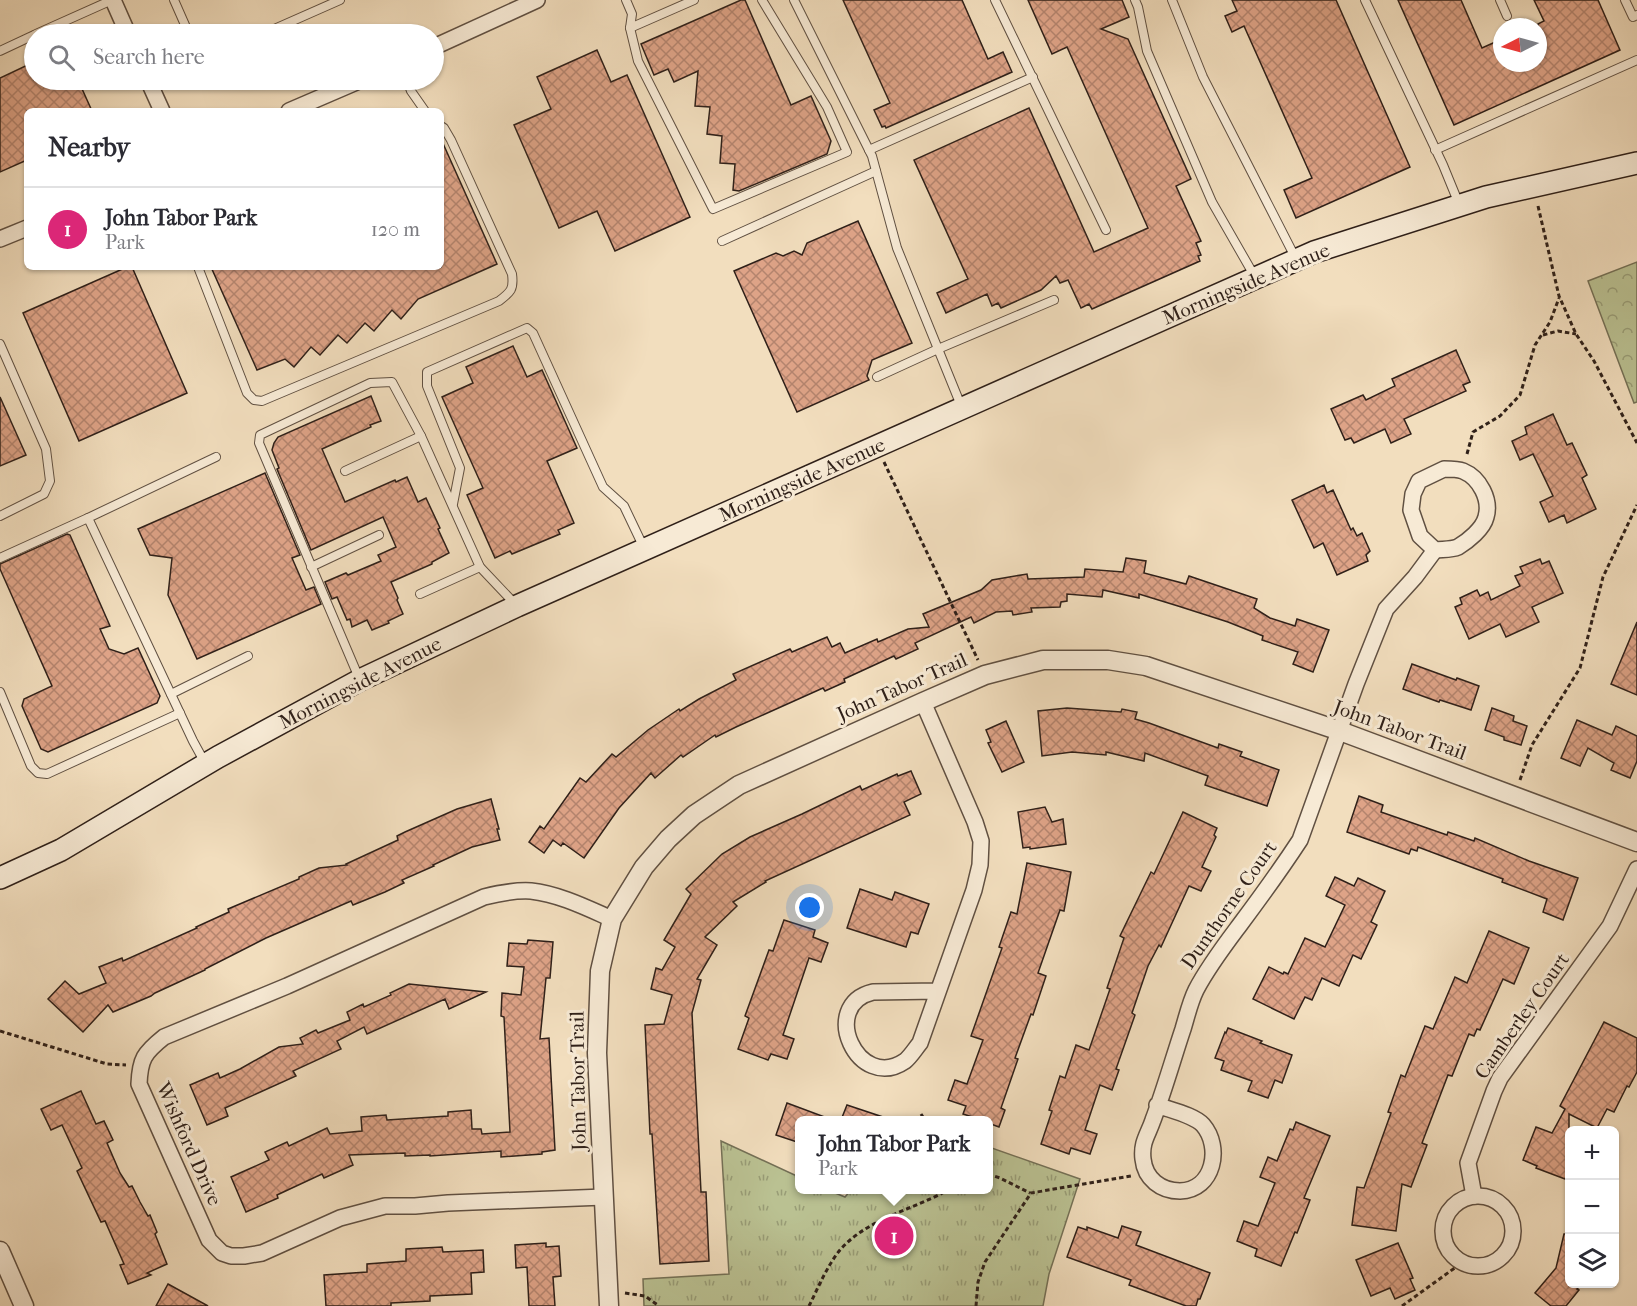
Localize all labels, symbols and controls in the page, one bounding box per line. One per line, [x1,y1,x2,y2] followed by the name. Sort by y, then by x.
[1493,18,1547,72] north arrow
[24,24,444,90] search box
[45,41,78,74] icon: search
[93,44,205,70] text: Search here
[48,132,130,163] text: Nearby
[105,205,257,231] text: John Tabor Park
[64,218,71,241] text: 1
[371,218,420,241] text: 120 m
[105,231,145,254] text: Park
[1159,238,1333,330] street label: Morningside Avenue
[715,433,889,527] street label: Morningside Avenue
[275,632,445,734] street label: Morningside Avenue
[832,648,971,727] street label: John Tabor Trail
[1328,695,1470,765] street label: John Tabor Trail
[1176,837,1282,973] street label: Dunthorne Court
[795,893,824,922] your location
[1470,949,1574,1083] street label: Camberley Court
[565,1010,591,1153] street label: John Tabor Trail
[151,1078,226,1209] street label: Wishford Drive
[795,1116,993,1194] popup
[1565,1126,1619,1288] map controls
[1565,1126,1619,1180] button: +
[818,1131,970,1157] text: John Tabor Park
[818,1157,858,1180] text: Park
[1565,1180,1619,1234] button: −
[874,1214,914,1258] pin: 1
[1565,1234,1619,1288] button: layers

